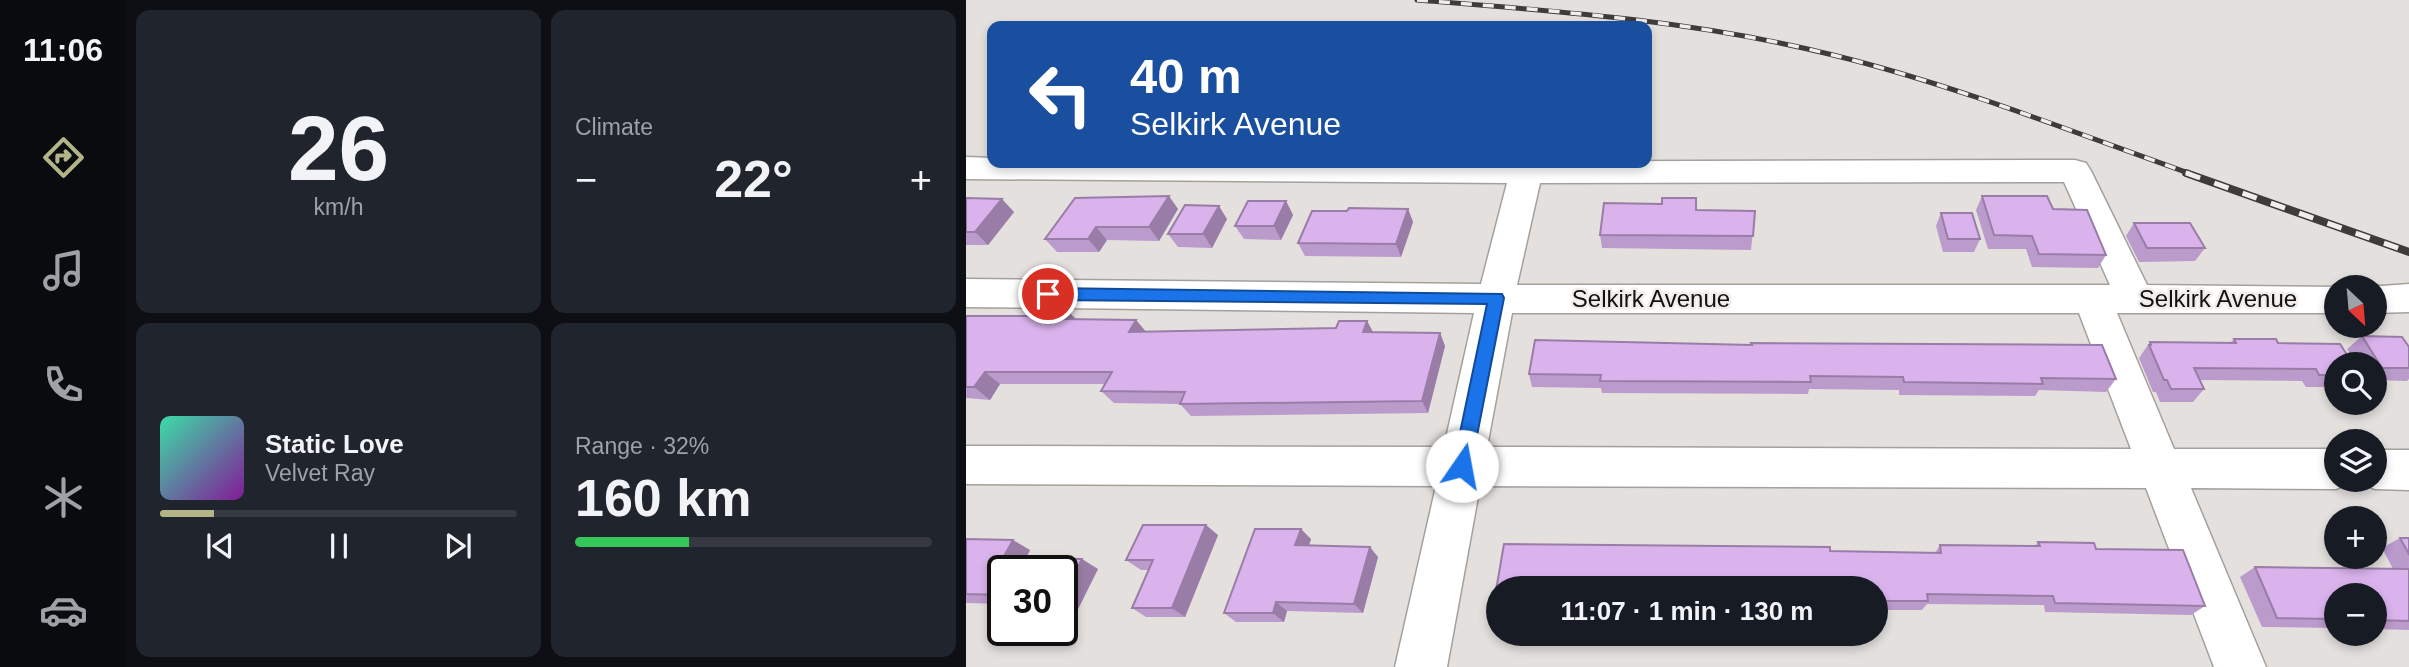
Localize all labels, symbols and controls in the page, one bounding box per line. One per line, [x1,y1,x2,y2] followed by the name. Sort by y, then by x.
[23,32,103,68] text: 11:06
[1015,49,1106,140] icon: left
[1130,49,1242,103] text: 40 m
[288,98,389,199] text: 26
[1130,106,1341,142] text: Selkirk Avenue
[575,114,653,140] text: Climate
[39,133,88,182] icon: directions
[714,150,793,208] text: 22°
[575,159,597,201] text: −
[910,159,932,201] text: +
[314,194,363,220] text: km/h
[39,246,88,295] icon: music
[1018,264,1078,324] pin
[1029,275,1067,313] icon: arrive
[2324,275,2387,338] north arrow
[2324,275,2387,646] map controls
[1572,285,1730,312] street label: Selkirk Avenue
[2139,285,2297,312] street label: Selkirk Avenue
[2324,352,2387,415] button: search
[39,360,88,409] icon: phone
[265,429,404,459] text: Static Love
[1425,429,1499,503] position arrow
[2324,429,2387,492] button: layers
[575,433,709,459] text: Range · 32%
[265,460,375,486] text: Velvet Ray
[575,469,751,527] text: 160 km
[39,473,88,522] icon: climate
[2324,506,2387,569] button: +
[201,527,239,565] icon: previous
[320,527,358,565] icon: pause
[439,527,477,565] icon: next
[987,555,1078,646] speed limit sign: 30
[2324,583,2387,646] button: −
[39,586,88,635] icon: car
[1561,596,1813,626] text: 11:07 · 1 min · 130 m

